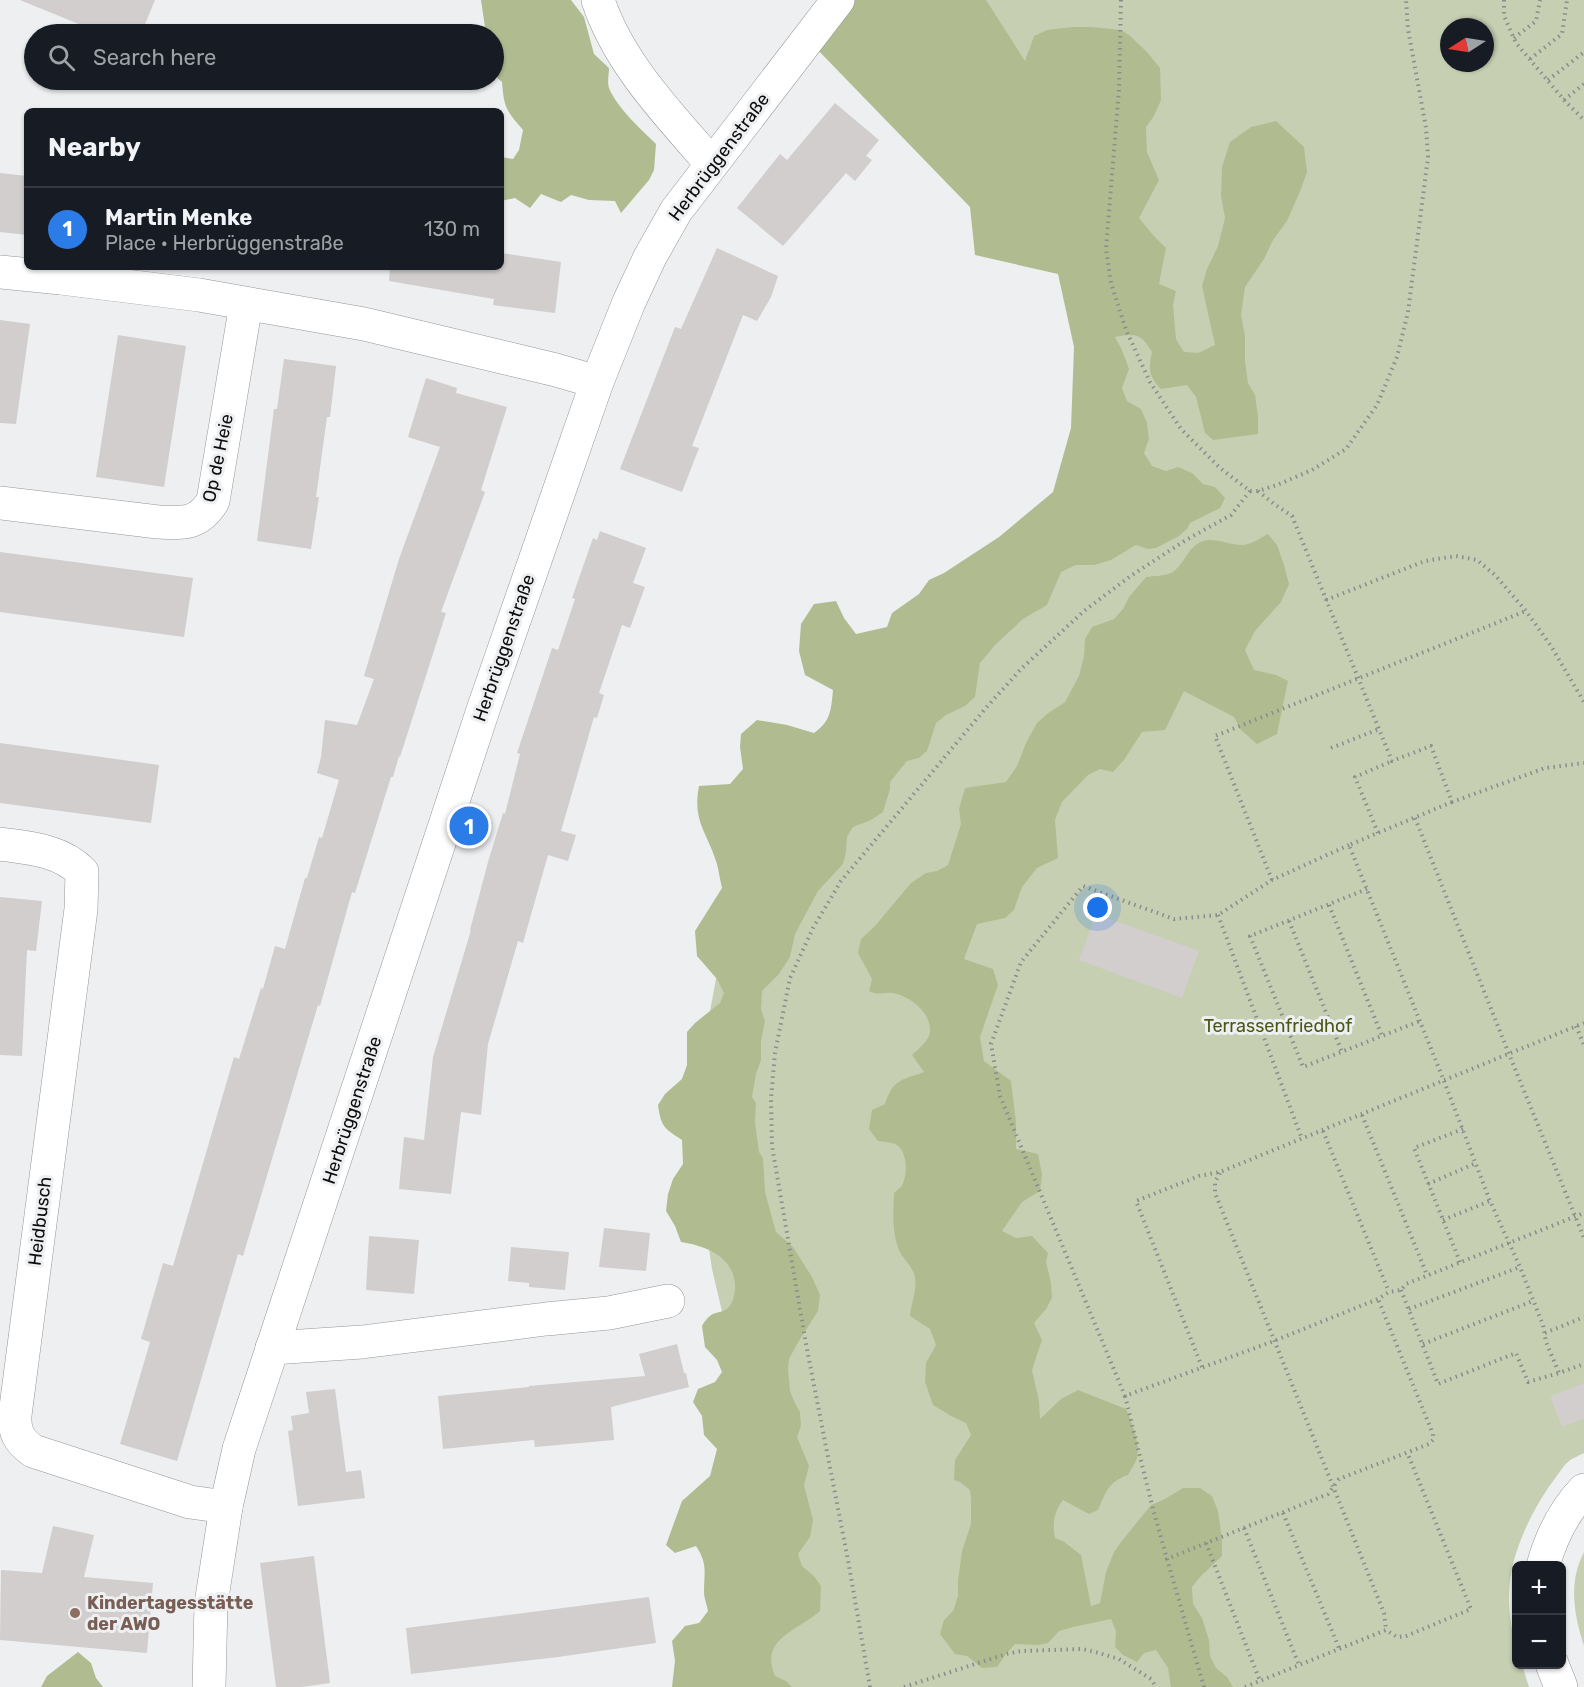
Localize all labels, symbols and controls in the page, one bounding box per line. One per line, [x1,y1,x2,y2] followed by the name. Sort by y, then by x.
[1440,18,1494,72] north arrow
[24,24,504,90] search box
[45,41,78,74] icon: search
[93,44,216,71] text: Search here
[664,89,774,225] street label: Herbrüggenstraße
[48,132,141,163] text: Nearby
[105,204,252,231] text: Martin Menke
[63,217,72,241] text: 1
[424,217,480,241] text: 130 m
[105,231,344,255] text: Place · Herbrüggenstraße
[198,412,238,504] street label: Op de Heie
[469,572,539,724] street label: Herbrüggenstraße
[450,804,488,848] pin: 1
[1083,893,1112,922] your location
[1204,1015,1352,1037] park label: Terrassenfriedhof
[318,1033,386,1187] street label: Herbrüggenstraße
[24,1175,56,1267] street label: Heidbusch
[1512,1561,1566,1669] map controls
[1512,1561,1566,1615] button: +
[87,1592,254,1635] place label: Kindertagesstätte der AWO
[68,1606,82,1620] marker: Kindertagesstätte der AWO
[1512,1615,1566,1669] button: −

